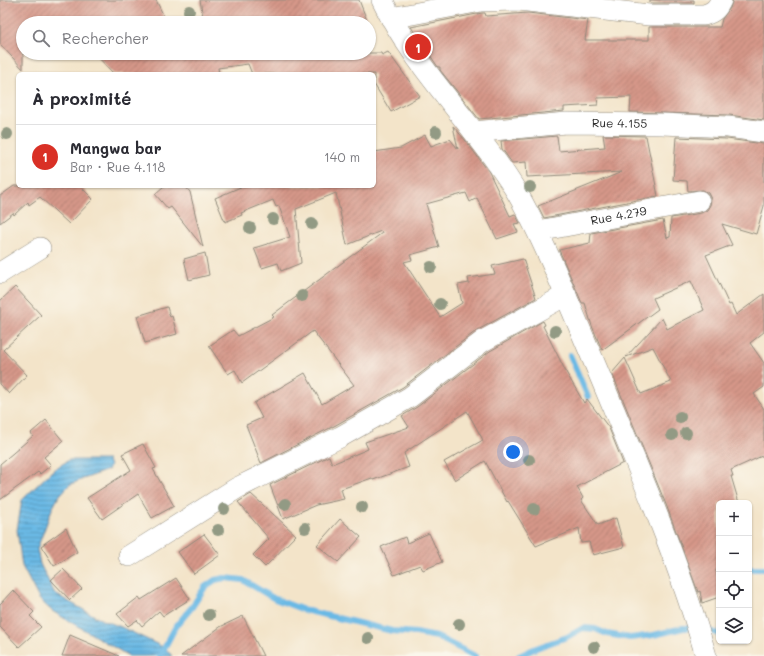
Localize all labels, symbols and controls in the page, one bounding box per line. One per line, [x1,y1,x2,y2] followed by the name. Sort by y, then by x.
[16,16,376,60] search box
[30,27,52,49] icon: search
[62,28,149,48] text: Rechercher
[405,32,431,62] pin: 1
[32,87,131,109] text: À proximité
[592,114,647,131] street label: Rue 4.155
[70,138,162,158] text: Mangwa bar
[42,148,48,165] text: 1
[324,148,360,165] text: 140 m
[70,158,165,175] text: Bar · Rue 4.118
[589,202,648,228] street label: Rue 4.279
[503,442,523,462] your location
[716,500,752,644] map controls
[716,500,752,536] button: +
[716,536,752,572] button: −
[716,572,752,608] button: locate
[716,608,752,644] button: layers

